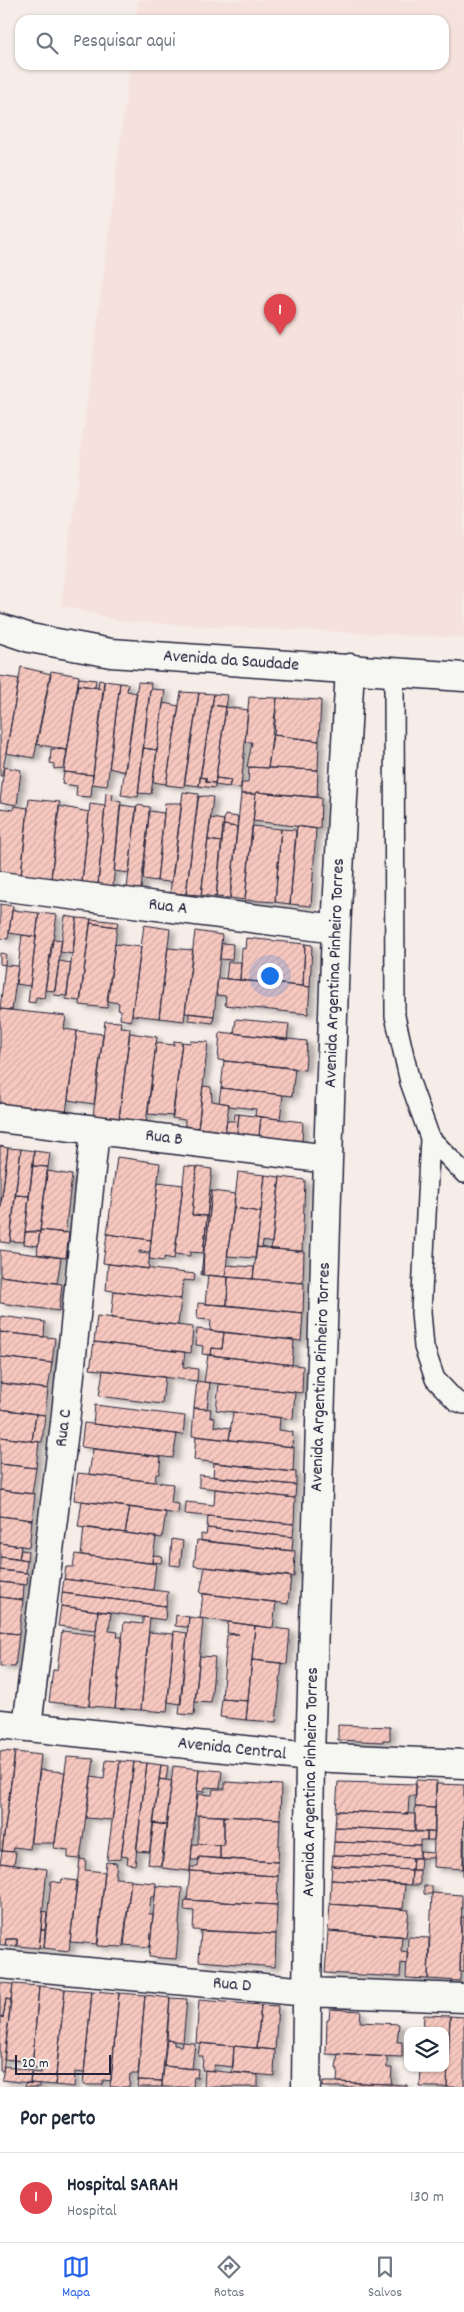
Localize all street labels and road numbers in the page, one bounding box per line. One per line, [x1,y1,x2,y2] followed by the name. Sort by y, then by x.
[162,644,300,678] street label: Avenida da Saudade
[318,858,352,1088] street label: Avenida Argentina Pinheiro Torres
[147,892,189,922] street label: Rua A
[144,1123,184,1153] street label: Rua B
[304,1262,338,1492] street label: Avenida Argentina Pinheiro Torres
[49,1408,79,1448] street label: Rua C
[296,1667,326,1897] street label: Avenida Argentina Pinheiro Torres
[176,1731,288,1767] street label: Avenida Central
[212,1971,252,1999] street label: Rua D

